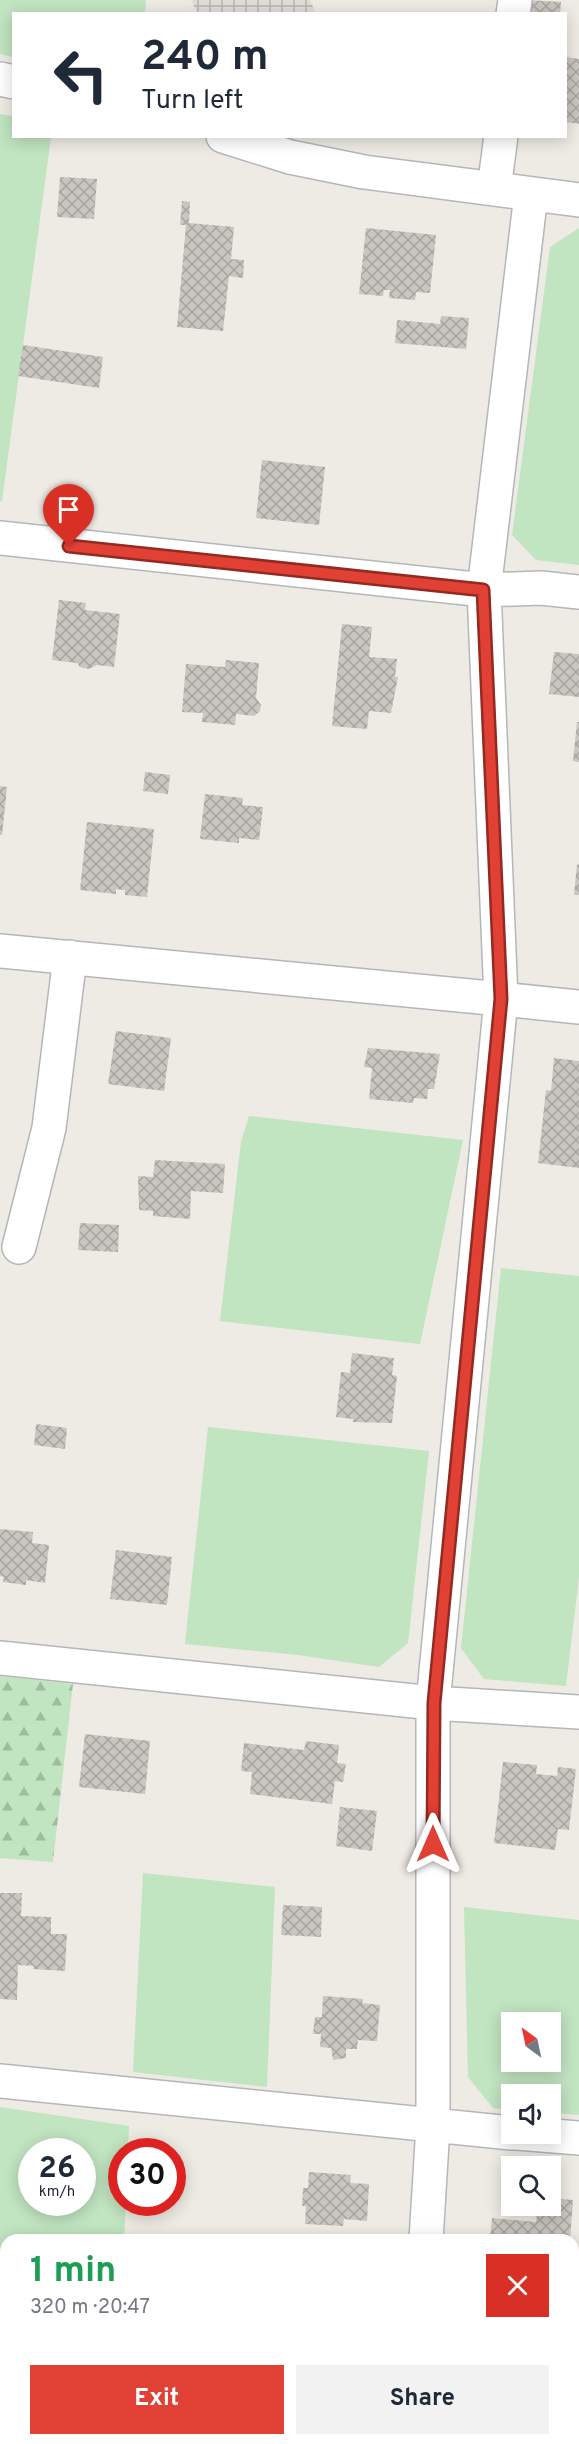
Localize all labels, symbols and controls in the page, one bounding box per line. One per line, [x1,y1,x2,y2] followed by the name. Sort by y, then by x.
[141,32,269,85] text: 240 m
[42,36,120,114] icon: left
[141,84,243,118] text: Turn left
[43,484,94,546] pin
[52,493,85,526] icon: arrive
[401,1812,465,1876] position arrow
[501,2012,561,2072] north arrow
[501,2012,561,2216] map controls
[501,2084,561,2144] button: sound
[108,2138,186,2216] speed limit sign: 30
[39,2151,75,2188] text: 26
[501,2156,561,2216] button: search
[39,2183,75,2202] text: km/h
[30,2249,116,2295] text: 1 min
[486,2254,549,2317] button: close
[30,2295,150,2321] text: 320 m · 20:47
[30,2365,284,2434] button: Exit
[296,2365,549,2434] button: Share

